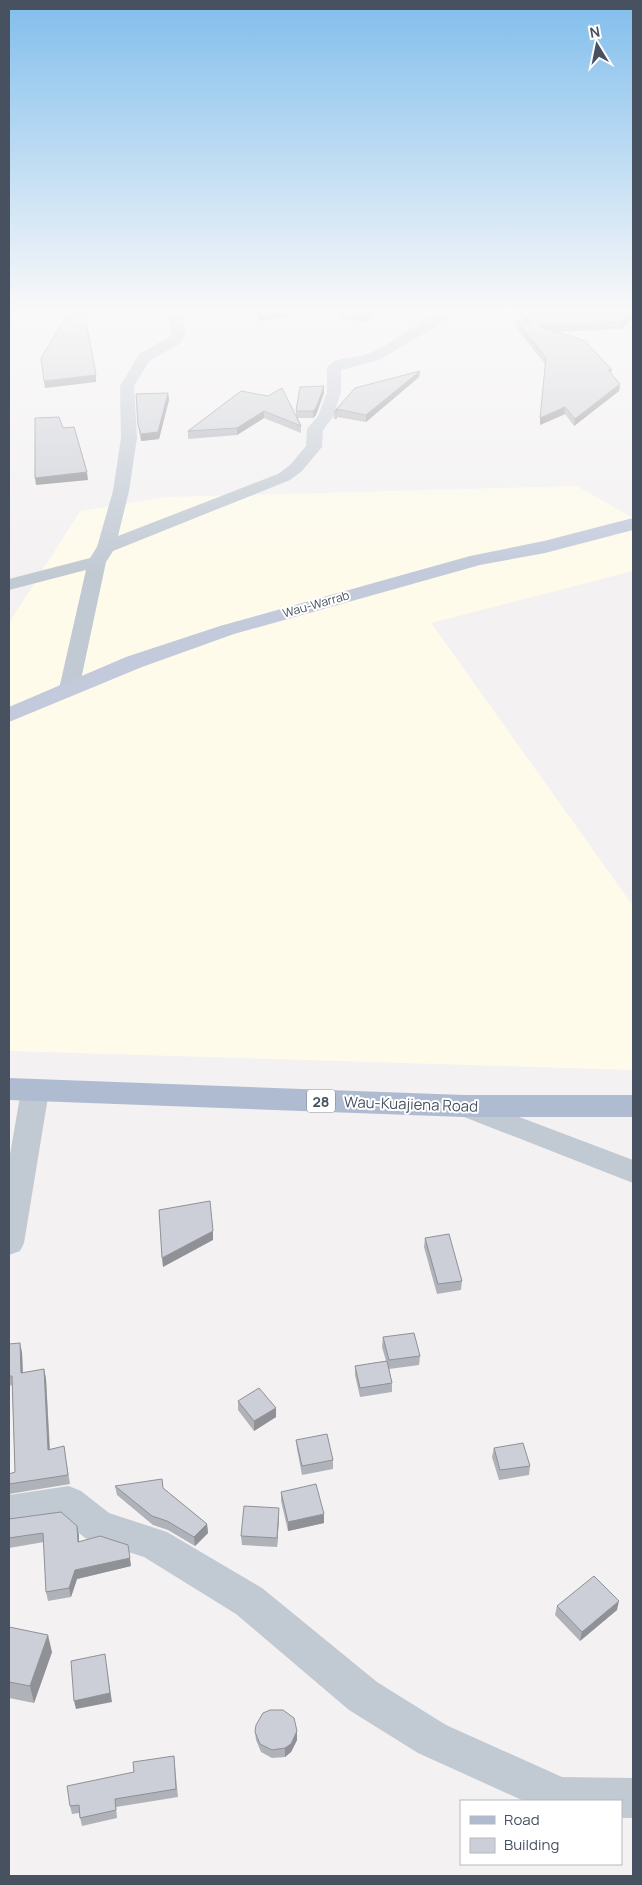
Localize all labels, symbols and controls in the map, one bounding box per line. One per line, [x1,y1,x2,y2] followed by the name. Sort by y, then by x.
[572,20,622,70] north arrow
[588,21,601,42] text: N
[281,586,351,622] street label: Wau-Warrab
[307,1090,335,1112] road number: 28
[344,1091,478,1117] street label: Wau-Kuajiena Road
[460,1800,622,1865] legend
[504,1809,540,1830] text: Road
[504,1834,559,1855] text: Building

